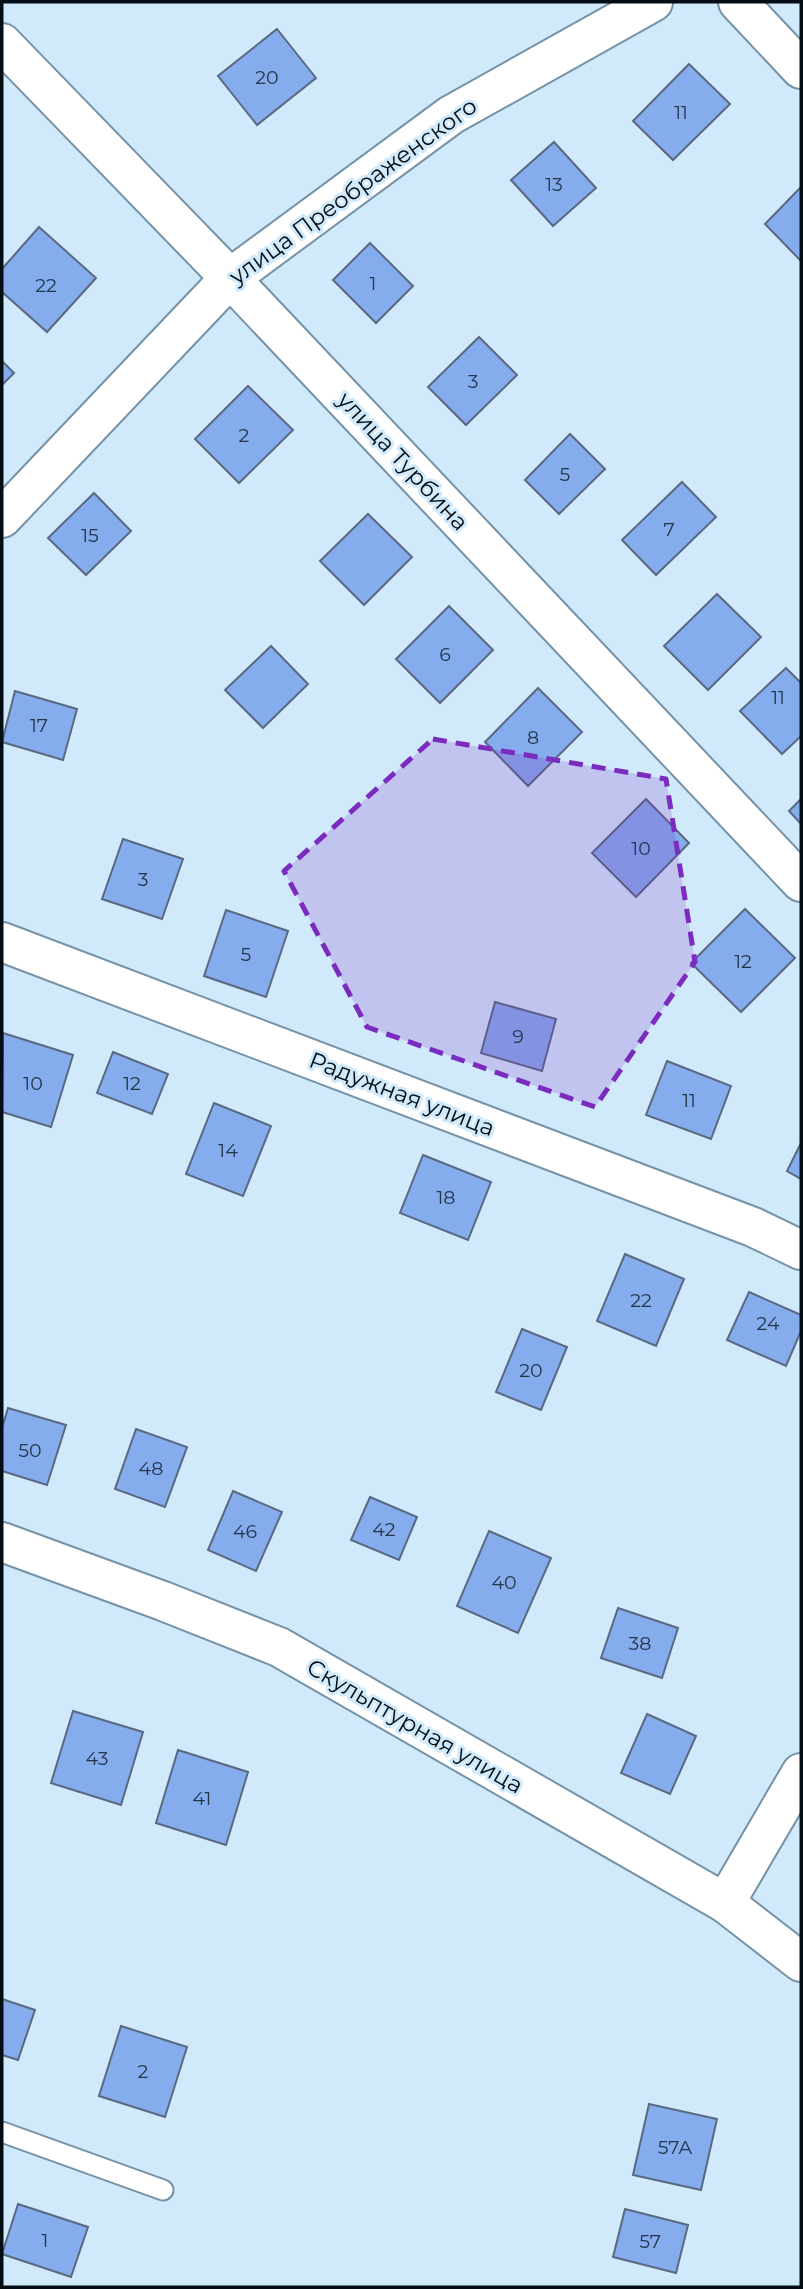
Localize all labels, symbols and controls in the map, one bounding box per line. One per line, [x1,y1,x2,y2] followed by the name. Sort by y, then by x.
[255,66,279,89] house number: 20
[223,92,482,291] street label: улица Преображенского
[674,101,688,124] house number: 11
[545,173,563,196] house number: 13
[370,272,376,295] house number: 1
[35,274,57,297] house number: 22
[468,370,478,393] house number: 3
[331,385,474,536] street label: улица Турбина
[239,424,250,447] house number: 2
[560,463,571,486] house number: 5
[663,518,675,541] house number: 7
[81,524,99,547] house number: 15
[439,643,451,666] house number: 6
[771,686,785,709] house number: 11
[30,714,48,737] house number: 17
[527,726,539,749] house number: 8
[631,837,651,860] house number: 10
[138,868,148,891] house number: 3
[241,943,252,966] house number: 5
[734,950,752,973] house number: 12
[512,1025,524,1048] house number: 9
[305,1046,499,1142] street label: Радужная улица
[23,1072,43,1095] house number: 10
[123,1072,141,1095] house number: 12
[682,1089,696,1112] house number: 11
[218,1139,238,1162] house number: 14
[437,1186,455,1209] house number: 18
[630,1289,652,1312] house number: 22
[757,1312,780,1335] house number: 24
[519,1359,543,1382] house number: 20
[18,1439,42,1462] house number: 50
[139,1457,163,1480] house number: 48
[372,1518,396,1541] house number: 42
[233,1520,257,1543] house number: 46
[491,1571,517,1594] house number: 40
[629,1632,651,1655] house number: 38
[302,1653,528,1799] street label: Скульптурная улица
[86,1747,109,1770] house number: 43
[193,1787,211,1810] house number: 41
[138,2060,149,2083] house number: 2
[658,2136,692,2159] house number: 57А
[42,2229,48,2252] house number: 1
[639,2230,661,2253] house number: 57

